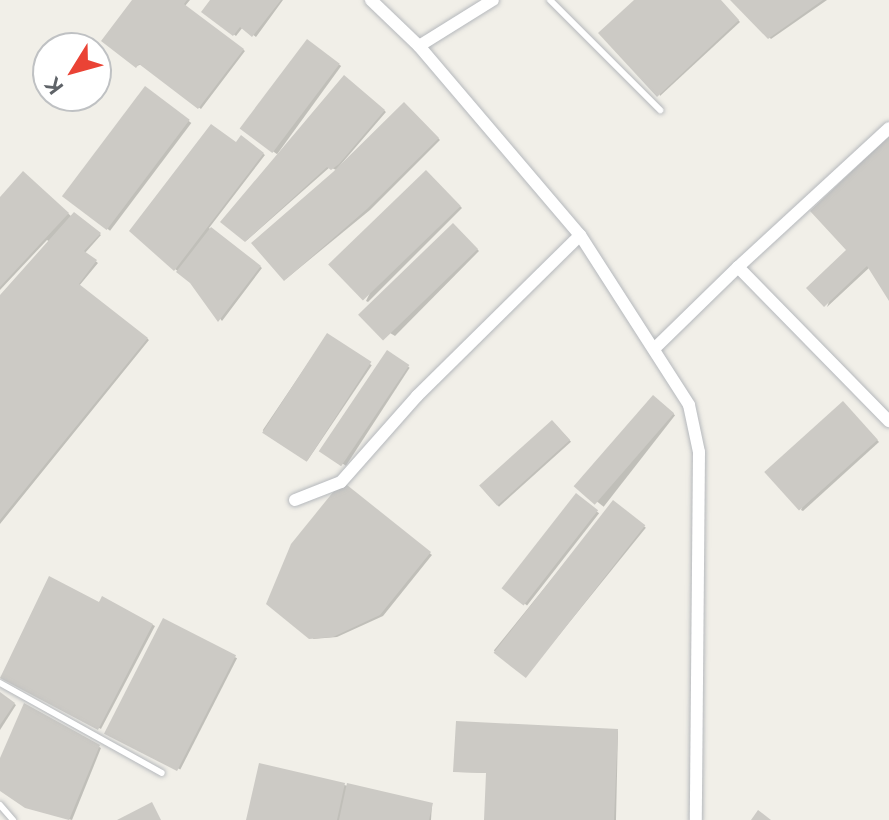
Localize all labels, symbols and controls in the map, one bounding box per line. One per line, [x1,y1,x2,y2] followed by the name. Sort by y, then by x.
[32,32,112,112] north arrow
[39,72,69,100] text: K

